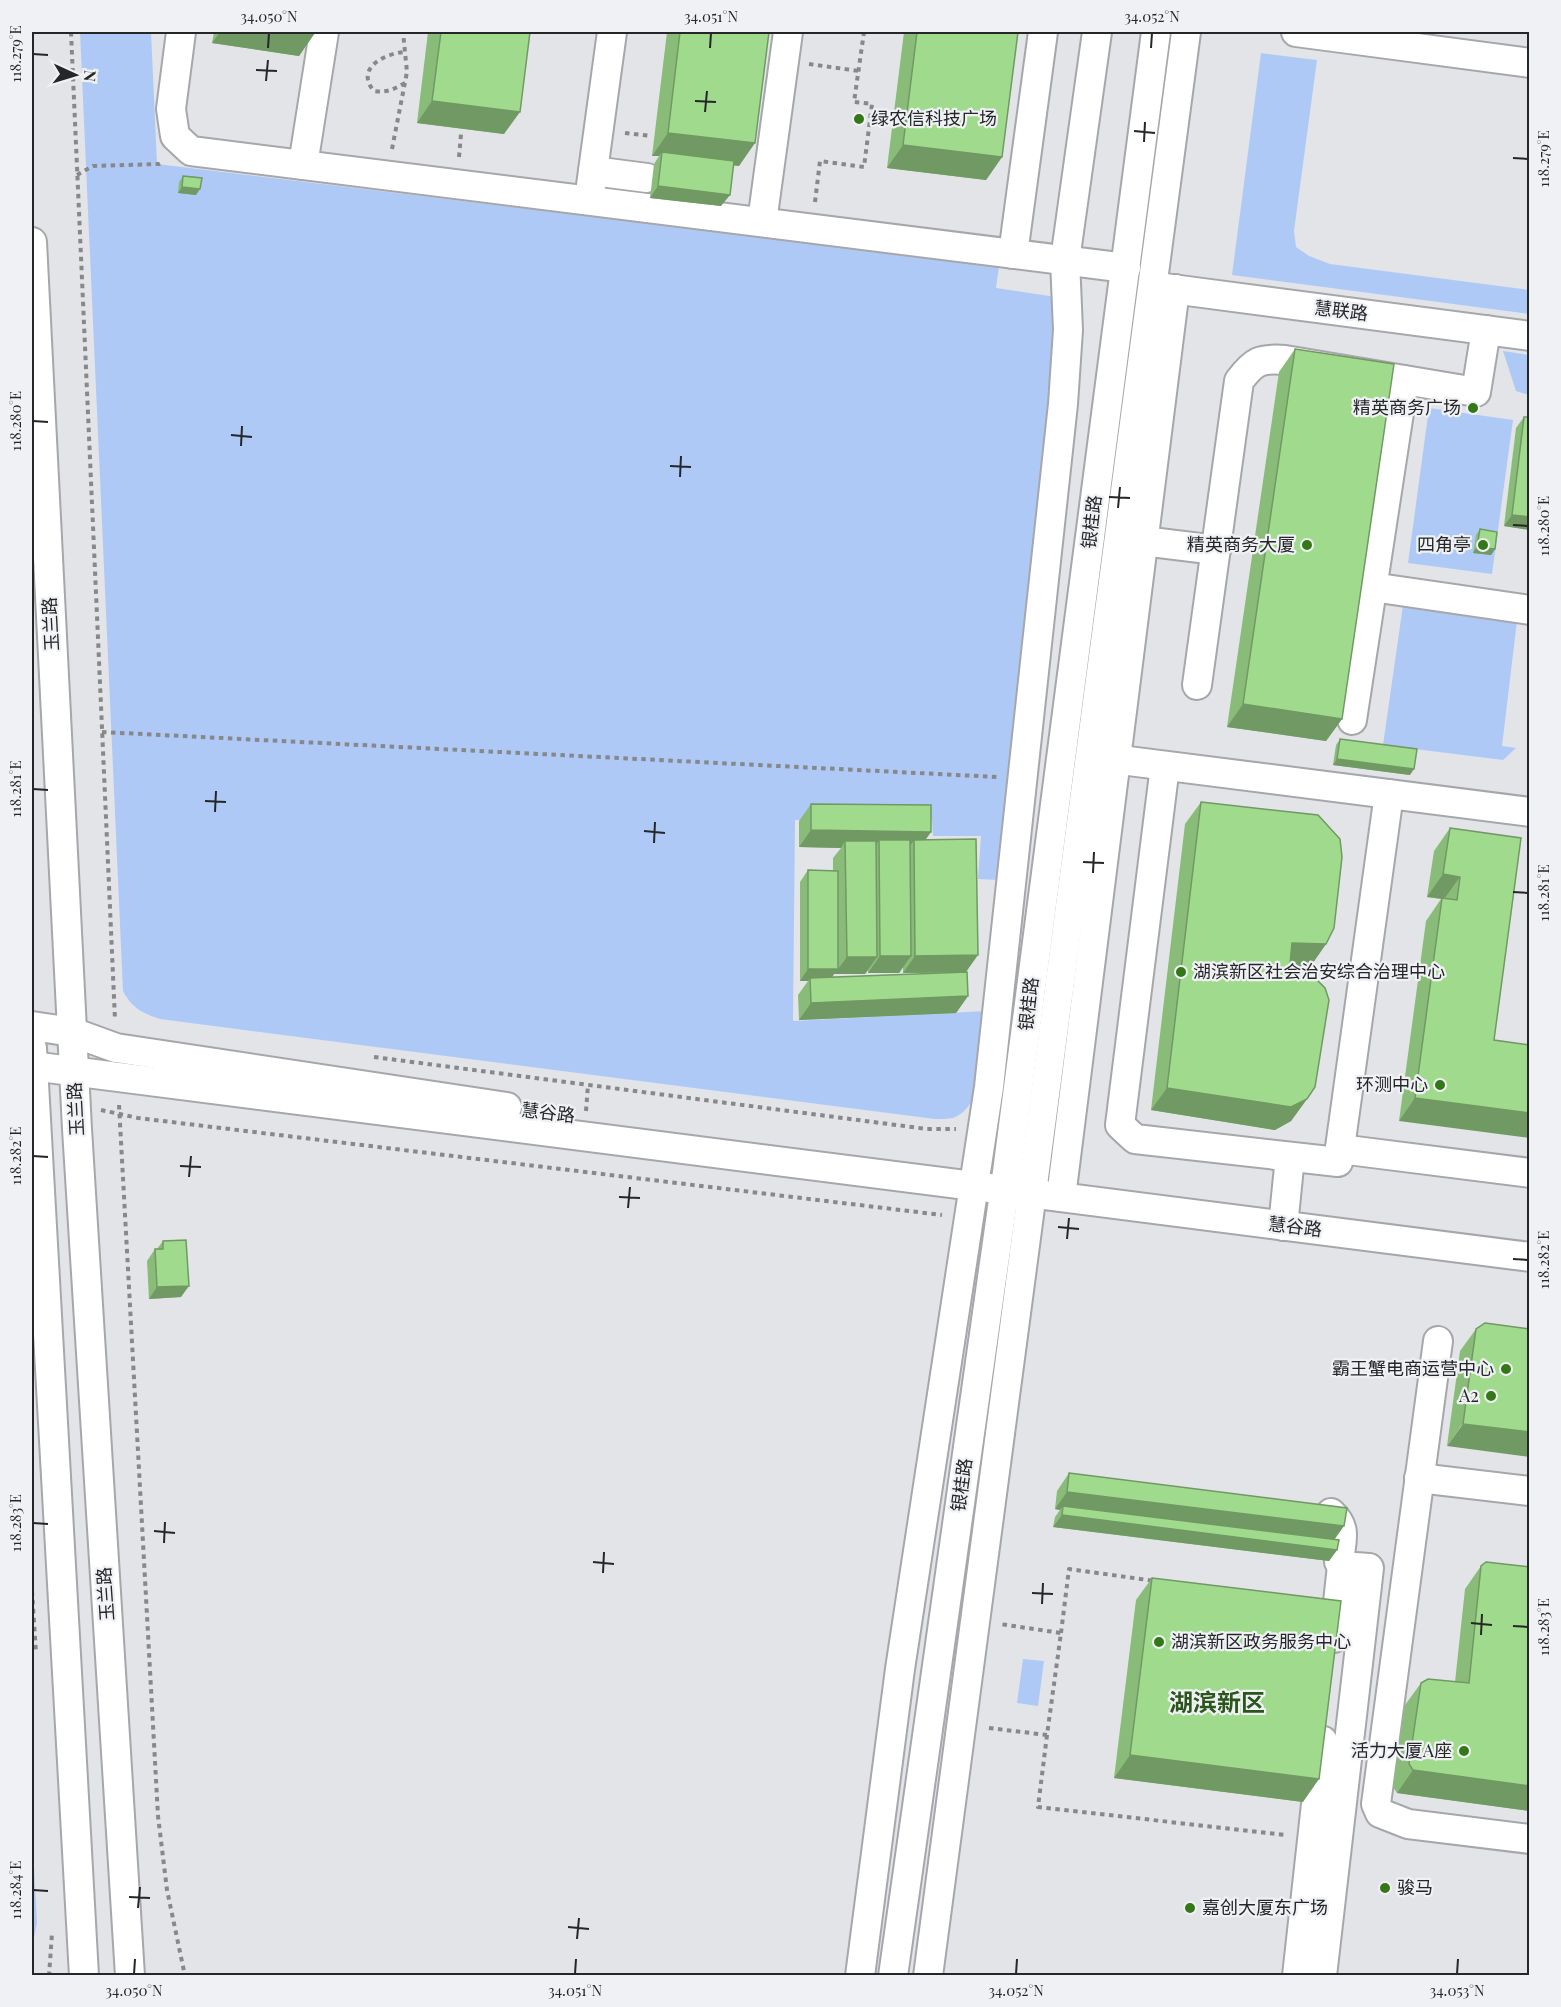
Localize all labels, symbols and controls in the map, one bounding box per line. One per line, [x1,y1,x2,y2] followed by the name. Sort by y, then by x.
[240,6,298,26] text: 34.050°N
[684,6,738,26] text: 34.051°N
[1124,6,1180,26] text: 34.052°N
[5,25,25,83] text: 118.279°E
[45,45,105,105] north arrow
[80,70,101,83] text: N
[871,106,997,130] place label: 绿农信科技广场
[852,112,866,126] marker: 绿农信科技广场
[1533,130,1553,188] text: 118.279°E
[1313,295,1369,325] street label: 慧联路
[5,391,25,451] text: 118.280°E
[1353,395,1461,419] place label: 精英商务广场
[1466,401,1480,415] marker: 精英商务广场
[1076,494,1106,550] street label: 银桂路
[1533,496,1553,556] text: 118.280°E
[1187,532,1295,556] place label: 精英商务大厦
[1417,532,1471,556] place label: 四角亭
[1300,538,1314,552] marker: 精英商务大厦
[1476,538,1490,552] marker: 四角亭
[37,596,63,652] street label: 玉兰路
[5,760,25,818] text: 118.281°E
[1533,864,1553,922] text: 118.281°E
[1193,959,1445,983] place label: 湖滨新区社会治安综合治理中心
[1174,965,1188,979] marker: 湖滨新区社会治安综合治理中心
[1013,976,1043,1032] street label: 银桂路
[1356,1072,1428,1096] place label: 环测中心
[1433,1078,1447,1092] marker: 环测中心
[62,1081,88,1137] street label: 玉兰路
[520,1097,576,1127] street label: 慧谷路
[5,1127,25,1185] text: 118.282°E
[1267,1211,1323,1241] street label: 慧谷路
[1533,1231,1553,1289] text: 118.282°E
[1332,1356,1494,1380] place label: 霸王蟹电商运营中心
[1499,1362,1513,1376] marker: 霸王蟹电商运营中心
[1458,1383,1479,1407] place label: A2
[1484,1389,1498,1403] marker: A2
[945,1456,977,1513] street label: 银桂路
[5,1494,25,1552] text: 118.283°E
[91,1566,119,1622] street label: 玉兰路
[1533,1598,1553,1656] text: 118.283°E
[1171,1629,1351,1653] place label: 湖滨新区政务服务中心
[1152,1635,1166,1649] marker: 湖滨新区政务服务中心
[1169,1685,1265,1717] district label: 湖滨新区
[1351,1738,1452,1762] place label: 活力大厦A座
[1457,1744,1471,1758] marker: 活力大厦A座
[5,1861,25,1919] text: 118.284°E
[1397,1875,1433,1899] place label: 骏马
[1378,1881,1392,1895] marker: 骏马
[1202,1895,1328,1919] place label: 嘉创大厦东广场
[1183,1901,1197,1915] marker: 嘉创大厦东广场
[105,1980,163,2000] text: 34.050°N
[548,1980,602,2000] text: 34.051°N
[988,1980,1044,2000] text: 34.052°N
[1429,1980,1485,2000] text: 34.053°N

